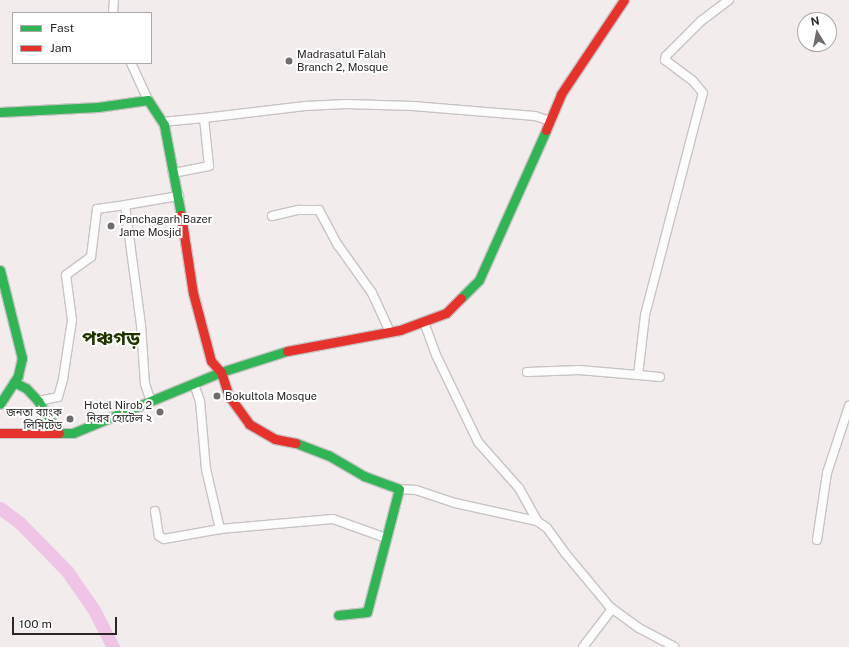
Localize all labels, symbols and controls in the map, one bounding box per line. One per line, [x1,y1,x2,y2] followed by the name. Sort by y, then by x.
[12,12,152,64] legend
[797,12,837,52] north arrow
[810,15,820,28] text: N
[50,21,74,35] text: Fast
[50,41,72,55] text: Jam
[297,48,388,74] place label: Madrasatul Falah Branch 2, Mosque
[284,56,294,66] marker: Madrasatul Falah Branch 2, Mosque
[119,213,212,239] place label: Panchagarh Bazer Jame Mosjid
[106,221,116,231] marker: Panchagarh Bazer Jame Mosjid
[82,328,140,350] district label: পঞ্চগড়
[225,389,317,403] place label: Bokultola Mosque
[212,391,222,401] marker: Bokultola Mosque
[84,399,152,425] place label: Hotel Nirob 2 নিরব হোটেল ২
[6,406,62,432] place label: জনতা ব্যাংক লিমিটেড
[155,407,165,417] marker: Hotel Nirob 2 নিরব হোটেল ২
[65,414,75,424] marker: জনতা ব্যাংক লিমিটেড
[14,609,119,635] scale bar
[19,617,52,631] text: 100 m

